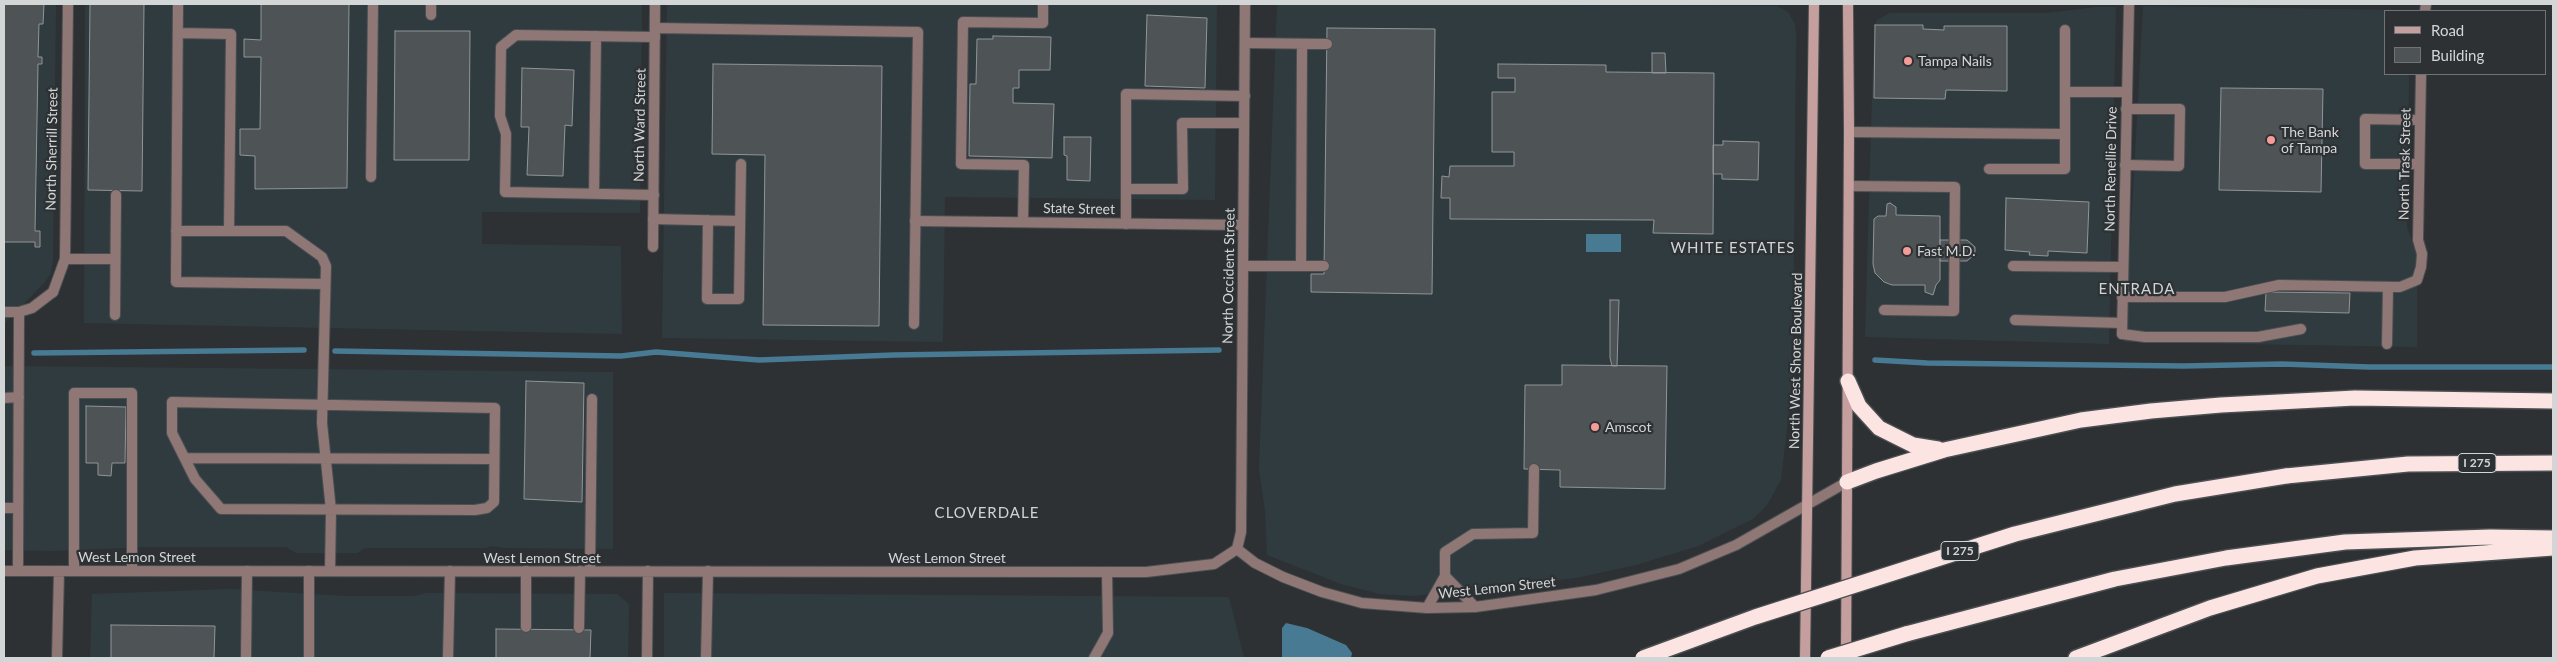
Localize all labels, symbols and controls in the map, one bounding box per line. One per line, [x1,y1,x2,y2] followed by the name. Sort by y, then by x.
[2384,10,2547,75] legend
[2431,21,2464,39] text: Road
[2431,46,2484,64] text: Building
[1918,53,1992,69] place label: Tampa Nails
[1902,55,1914,67] marker: Tampa Nails
[631,68,649,182] street label: North Ward Street
[43,87,61,211] street label: North Sherrill Street
[2102,106,2120,232] street label: North Renellie Drive
[2396,108,2414,220] street label: North Trask Street
[2281,124,2339,156] place label: The Bank of Tampa
[2265,134,2277,146] marker: The Bank of Tampa
[1043,200,1115,218] street label: State Street
[1219,208,1239,344] street label: North Occident Street
[1669,239,1797,257] district label: WHITE ESTATES
[1917,243,1975,259] place label: Fast M.D.
[1901,245,1913,257] marker: Fast M.D.
[1786,273,1806,449] street label: North West Shore Boulevard
[2098,280,2176,298] district label: ENTRADA
[1605,419,1651,435] place label: Amscot
[1589,421,1601,433] marker: Amscot
[2458,453,2496,472] road number: I 275
[933,504,1041,522] district label: CLOVERDALE
[1941,542,1979,560] road number: I 275
[78,549,196,565] street label: West Lemon Street
[483,550,601,566] street label: West Lemon Street
[888,550,1006,566] street label: West Lemon Street
[1438,574,1556,602] street label: West Lemon Street

